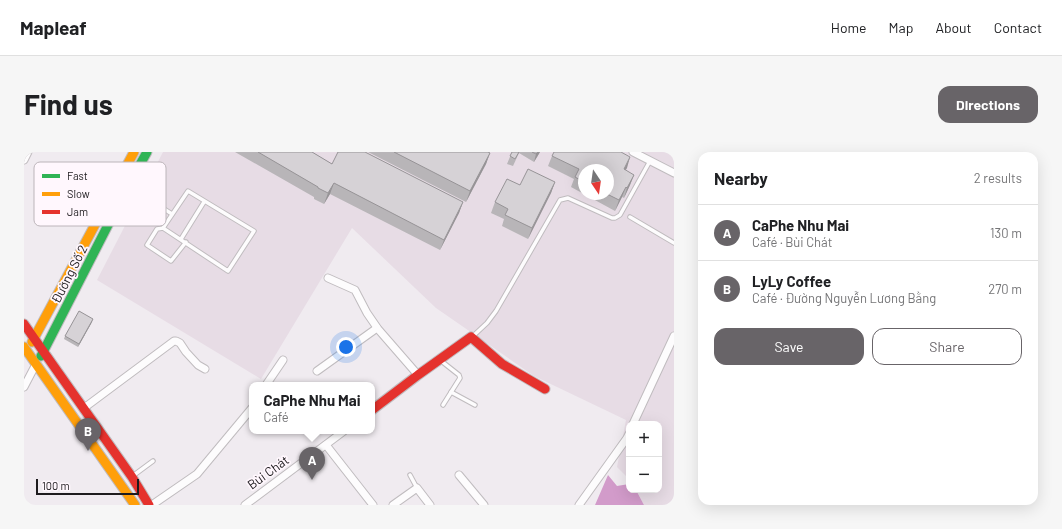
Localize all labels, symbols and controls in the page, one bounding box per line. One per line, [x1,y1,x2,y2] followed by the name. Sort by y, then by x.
[20,16,87,39] text: Mapleaf
[831,19,867,36] text: Home
[889,19,913,36] text: Map
[935,19,972,36] text: About
[994,19,1042,36] text: Contact
[938,86,1038,123] button: Directions
[24,87,113,121] text: Find us
[34,162,166,226] legend
[578,164,614,200] north arrow
[714,168,768,188] text: Nearby
[67,169,88,182] text: Fast
[974,170,1022,186] text: 2 results
[67,187,90,200] text: Slow
[67,205,88,218] text: Jam
[752,216,849,234] text: CaPhe Nhu Mai
[723,225,731,241] text: A
[990,225,1022,241] text: 130 m
[752,234,832,250] text: Café · Bùi Chát
[47,242,91,306] street label: Đường Số 2
[752,272,831,290] text: LyLy Coffee
[723,281,731,297] text: B
[988,281,1022,297] text: 270 m
[752,290,936,306] text: Café · Đường Nguyễn Lương Bằng
[714,328,864,365] button: Save
[872,328,1022,365] button: Share
[336,337,356,357] your location
[249,382,375,434] popup
[263,391,361,409] text: CaPhe Nhu Mai
[263,409,289,425] text: Café
[75,418,101,451] pin: B
[626,421,662,493] map controls
[626,421,662,457] button: +
[299,447,325,480] pin: A
[244,452,292,492] street label: Bùi Chát
[626,457,662,493] button: −
[36,477,139,496] scale bar
[42,479,70,492] text: 100 m

